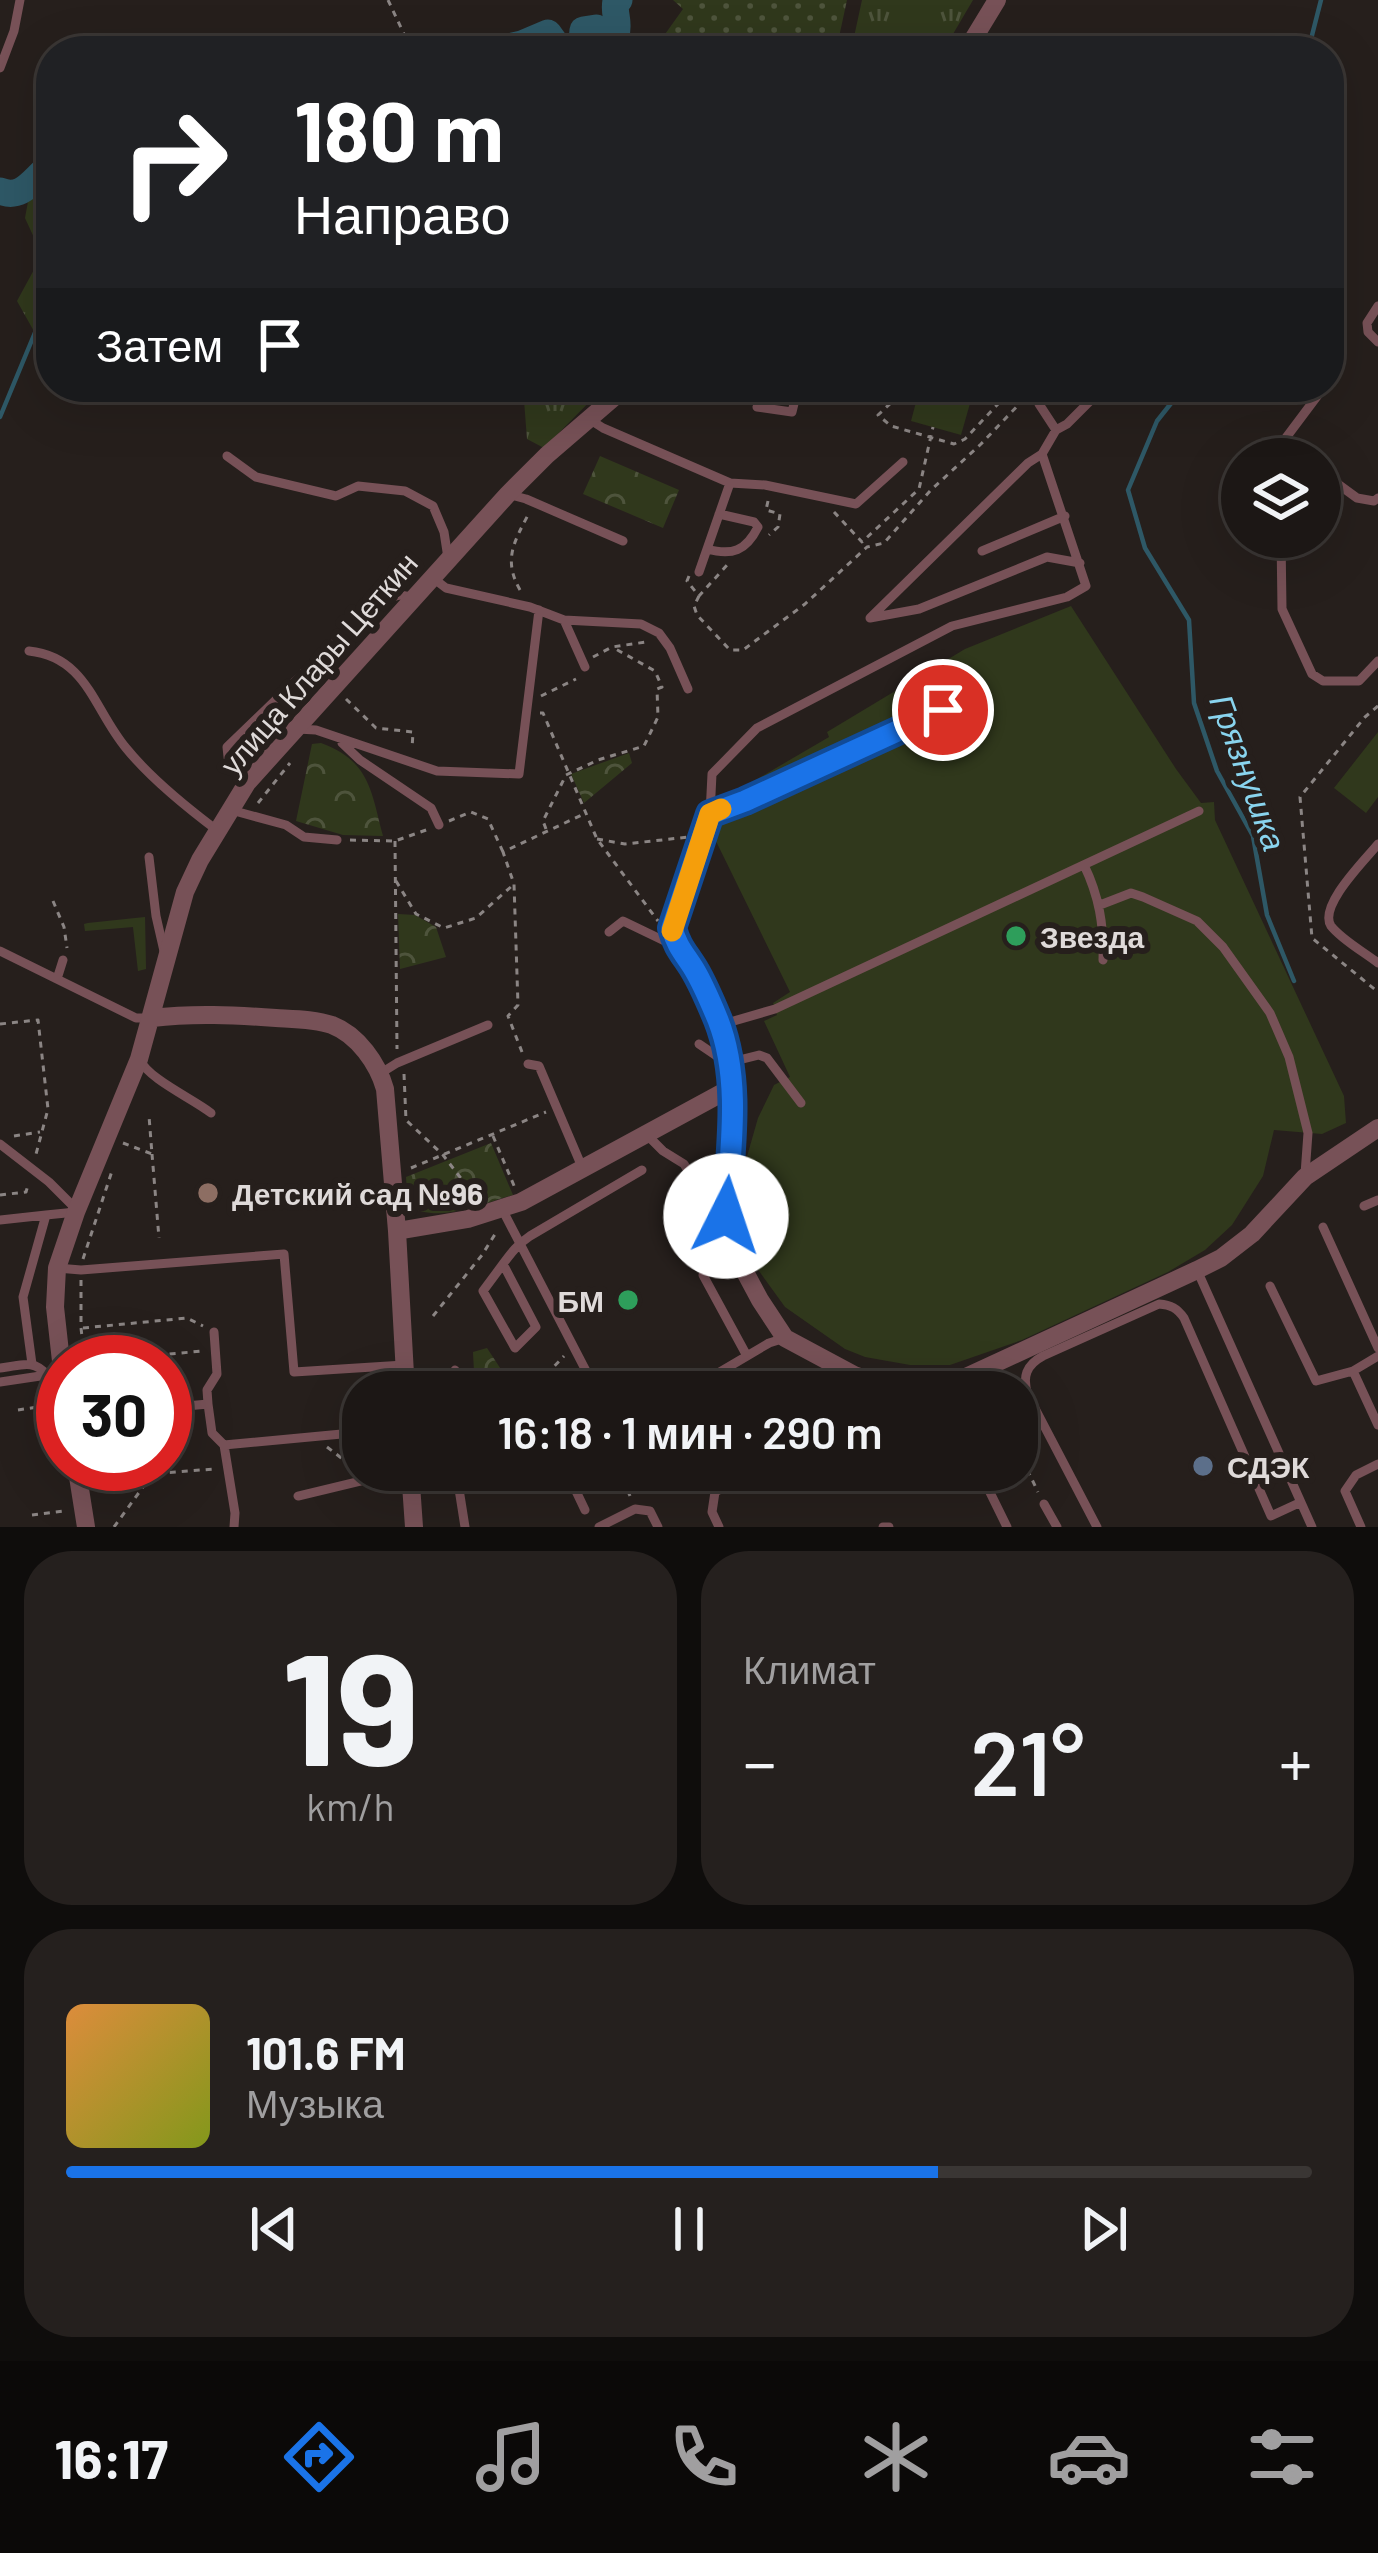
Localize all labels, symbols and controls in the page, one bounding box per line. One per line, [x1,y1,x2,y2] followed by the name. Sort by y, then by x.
[294,78,504,179] text: 180 m
[96,84,252,240] icon: right
[294,180,510,245] text: Направо
[247,312,313,378] icon: arrive
[96,317,223,371] text: Затем
[1221,438,1341,558] map controls
[1221,438,1341,558] button: layers
[212,545,424,781] street label: улица Клары Цеткин
[892,659,994,761] pin
[910,677,976,743] icon: arrive
[1202,688,1296,856] water label: Грязнушка
[1040,918,1144,954] place label: Звезда
[1003,923,1029,949] marker: Звезда
[663,1153,789,1279] position arrow
[232,1175,483,1211] place label: Детский сад №96
[195,1180,221,1206] marker: Детский сад №96
[557,1282,604,1318] place label: БМ
[615,1287,641,1313] marker: БМ
[36,1335,192,1491] speed limit sign: 30
[497,1404,883,1458] text: 16:18 · 1 мин · 290 m
[1227,1448,1310,1484] place label: СДЭК
[1190,1453,1216,1479] marker: СДЭК
[281,1610,420,1797] text: 19
[743,1645,876,1692] text: Климат
[970,1706,1085,1814] text: 21°
[743,1721,776,1800] text: −
[1279,1721,1312,1800] text: +
[306,1782,395,1829] text: km/h
[246,2025,406,2079] text: 101.6 FM
[246,2079,384,2126] text: Музыка
[241,2196,307,2262] icon: previous
[656,2196,722,2262] icon: pause
[1071,2196,1137,2262] icon: next
[277,2415,361,2499] icon: directions
[469,2415,553,2499] icon: music
[662,2415,746,2499] icon: phone
[854,2415,938,2499] icon: climate
[1047,2415,1131,2499] icon: car
[1240,2415,1324,2499] icon: filters
[54,2425,168,2490] text: 16:17

